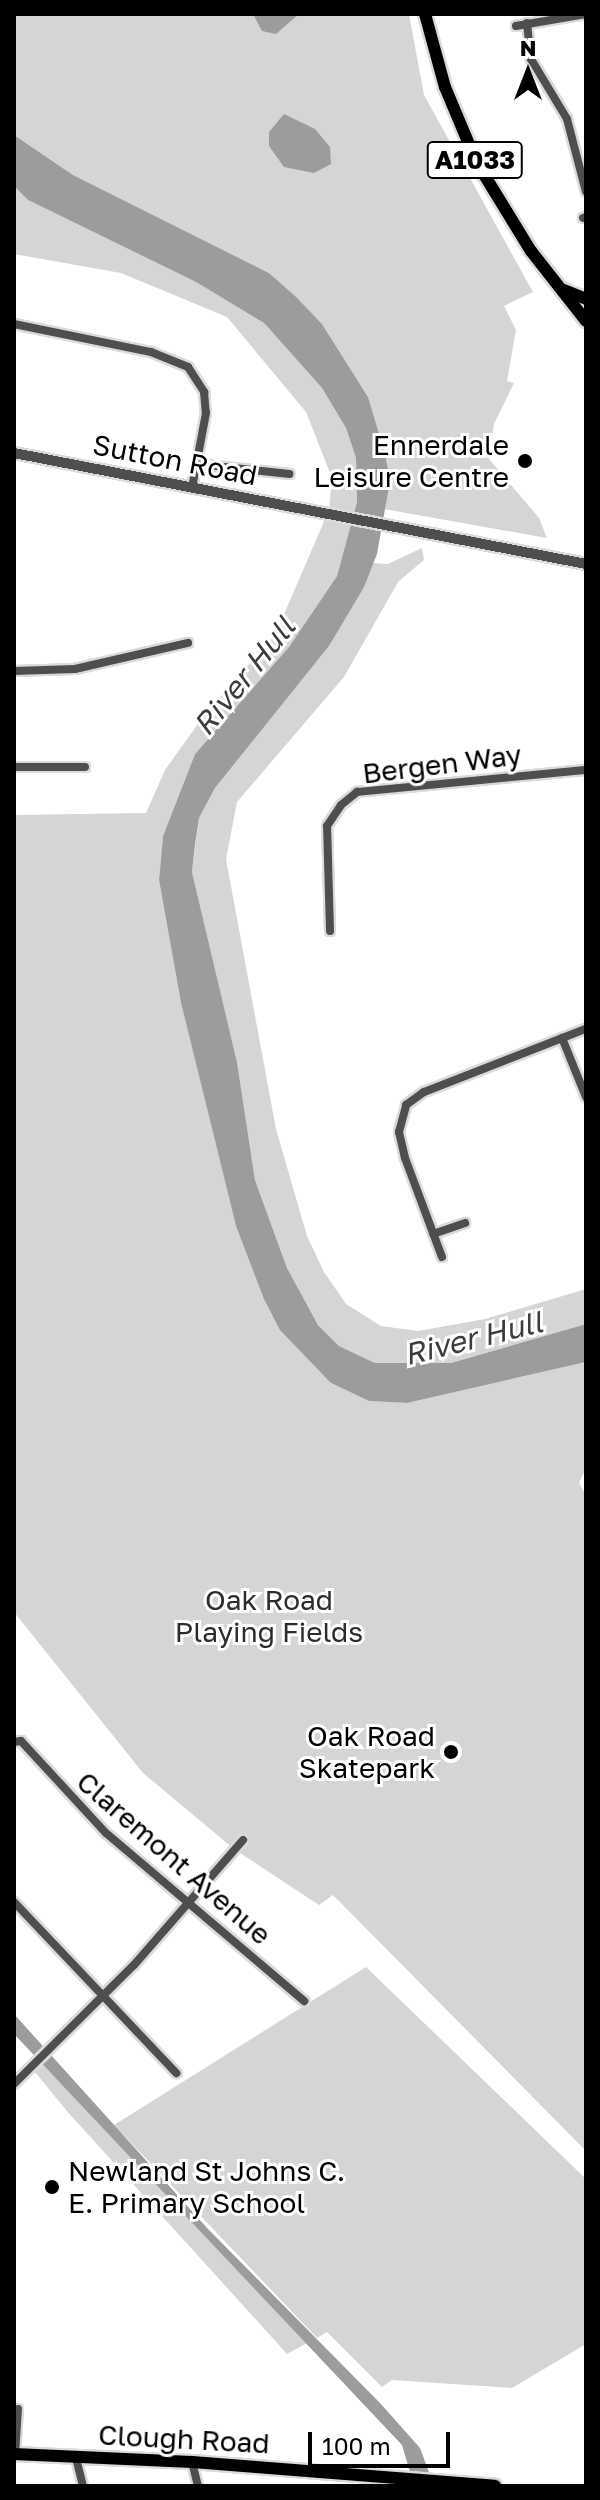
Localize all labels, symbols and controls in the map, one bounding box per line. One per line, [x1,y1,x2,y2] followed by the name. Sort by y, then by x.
[488,32,568,112] north arrow
[520,34,536,61] text: N
[425,138,525,182] road number: A1033
[90,428,260,492] street label: Sutton Road
[314,428,509,494] place label: Ennerdale Leisure Centre
[516,452,534,470] marker: Ennerdale Leisure Centre
[186,610,302,742] water label: River Hull
[361,738,523,790] street label: Bergen Way
[400,1303,546,1373] water label: River Hull
[175,1583,363,1649] park label: Oak Road Playing Fields
[299,1719,435,1785] place label: Oak Road Skatepark
[442,1743,460,1761] marker: Oak Road Skatepark
[70,1765,278,1951] street label: Claremont Avenue
[68,2154,345,2220] place label: Newland St Johns C. E. Primary School
[43,2178,61,2196] marker: Newland St Johns C. E. Primary School
[312,2416,454,2466] scale bar
[97,2418,271,2460] street label: Clough Road
[322,2431,391,2460] text: 100 m

